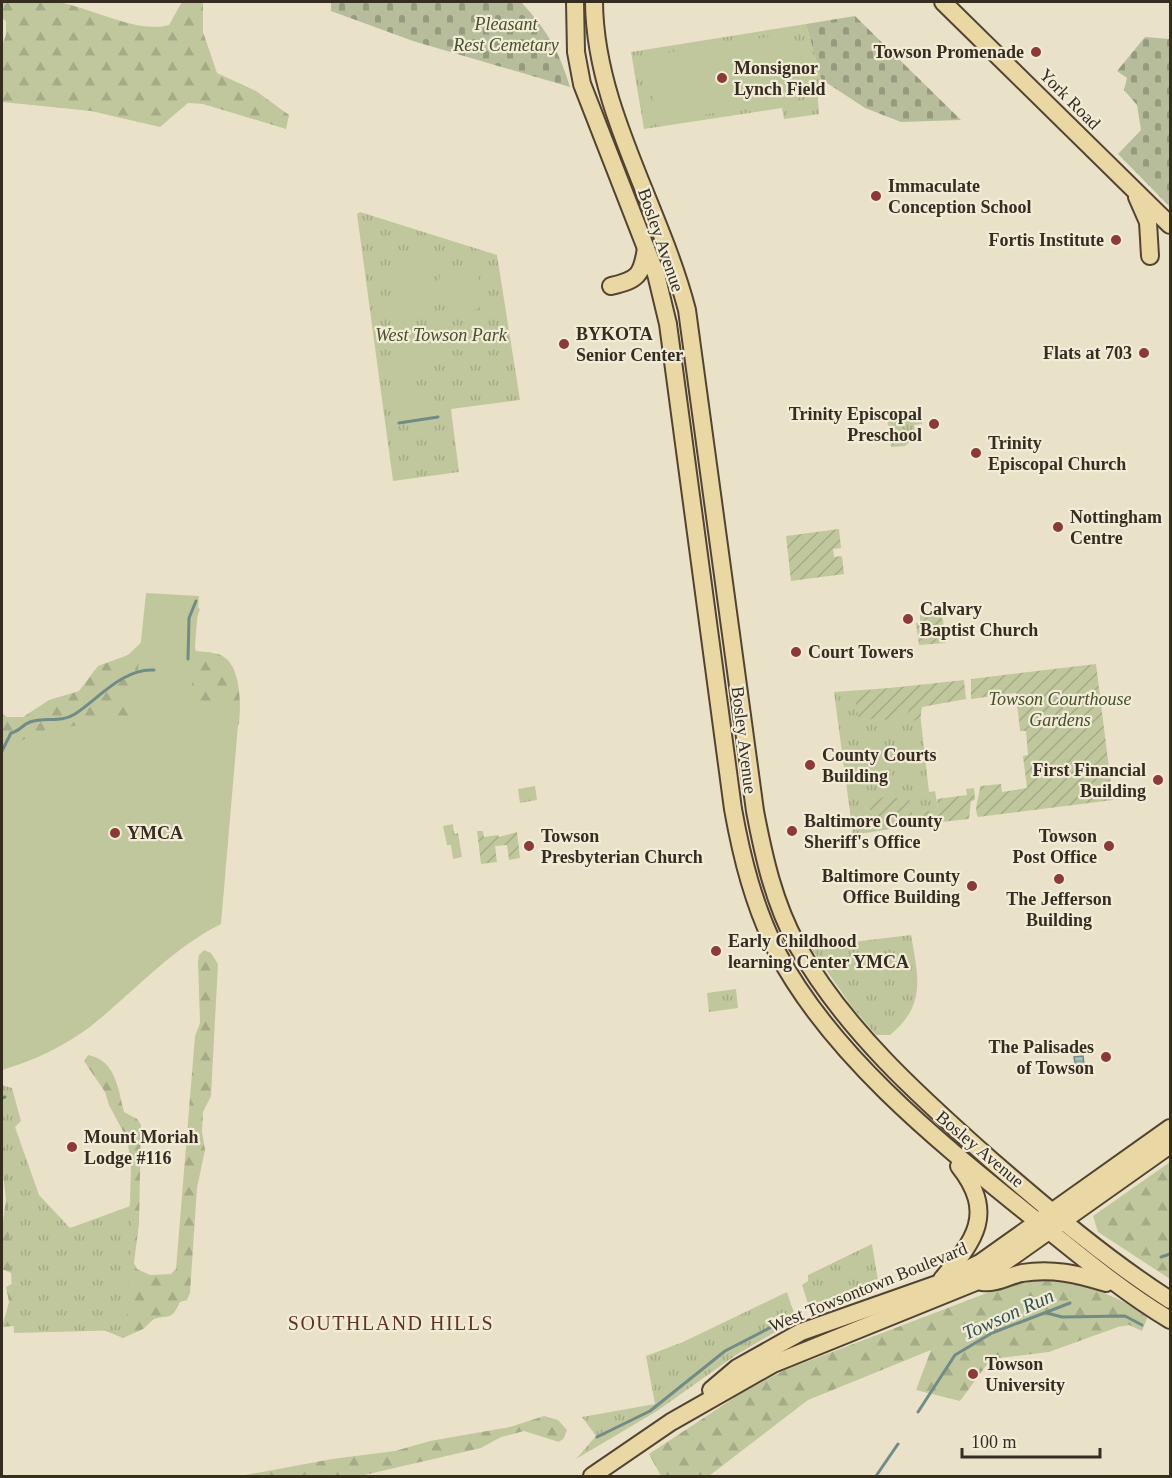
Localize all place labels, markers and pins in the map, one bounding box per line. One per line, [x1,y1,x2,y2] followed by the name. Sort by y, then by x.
[873,42,1024,62] place label: Towson Promenade
[1029,45,1043,59] marker: Towson Promenade
[734,58,826,99] place label: Monsignor Lynch Field
[715,71,729,85] marker: Monsignor Lynch Field
[888,176,1032,217] place label: Immaculate Conception School
[869,189,883,203] marker: Immaculate Conception School
[989,230,1104,250] place label: Fortis Institute
[1109,233,1123,247] marker: Fortis Institute
[576,324,683,365] place label: BYKOTA Senior Center
[557,337,571,351] marker: BYKOTA Senior Center
[1043,343,1132,363] place label: Flats at 703
[1137,346,1151,360] marker: Flats at 703
[789,404,922,445] place label: Trinity Episcopal Preschool
[927,417,941,431] marker: Trinity Episcopal Preschool
[988,433,1126,474] place label: Trinity Episcopal Church
[969,446,983,460] marker: Trinity Episcopal Church
[1070,507,1162,548] place label: Nottingham Centre
[1051,520,1065,534] marker: Nottingham Centre
[920,599,1038,640] place label: Calvary Baptist Church
[901,612,915,626] marker: Calvary Baptist Church
[808,642,914,662] place label: Court Towers
[789,645,803,659] marker: Court Towers
[822,745,937,786] place label: County Courts Building
[803,758,817,772] marker: County Courts Building
[1033,760,1146,801] place label: First Financial Building
[1151,773,1165,787] marker: First Financial Building
[804,811,942,852] place label: Baltimore County Sheriff's Office
[127,823,183,843] place label: YMCA
[785,824,799,838] marker: Baltimore County Sheriff's Office
[108,826,122,840] marker: YMCA
[541,826,703,867] place label: Towson Presbyterian Church
[1013,826,1097,867] place label: Towson Post Office
[522,839,536,853] marker: Towson Presbyterian Church
[1102,839,1116,853] marker: Towson Post Office
[822,866,960,907] place label: Baltimore County Office Building
[1052,872,1066,886] marker: The Jefferson Building
[965,879,979,893] marker: Baltimore County Office Building
[1006,889,1112,930] place label: The Jefferson Building
[728,931,909,972] place label: Early Childhood learning Center YMCA
[709,944,723,958] marker: Early Childhood learning Center YMCA
[988,1037,1094,1078] place label: The Palisades of Towson
[1099,1050,1113,1064] marker: The Palisades of Towson
[84,1127,199,1168] place label: Mount Moriah Lodge #116
[65,1140,79,1154] marker: Mount Moriah Lodge #116
[985,1354,1065,1395] place label: Towson University
[966,1367,980,1381] marker: Towson University

